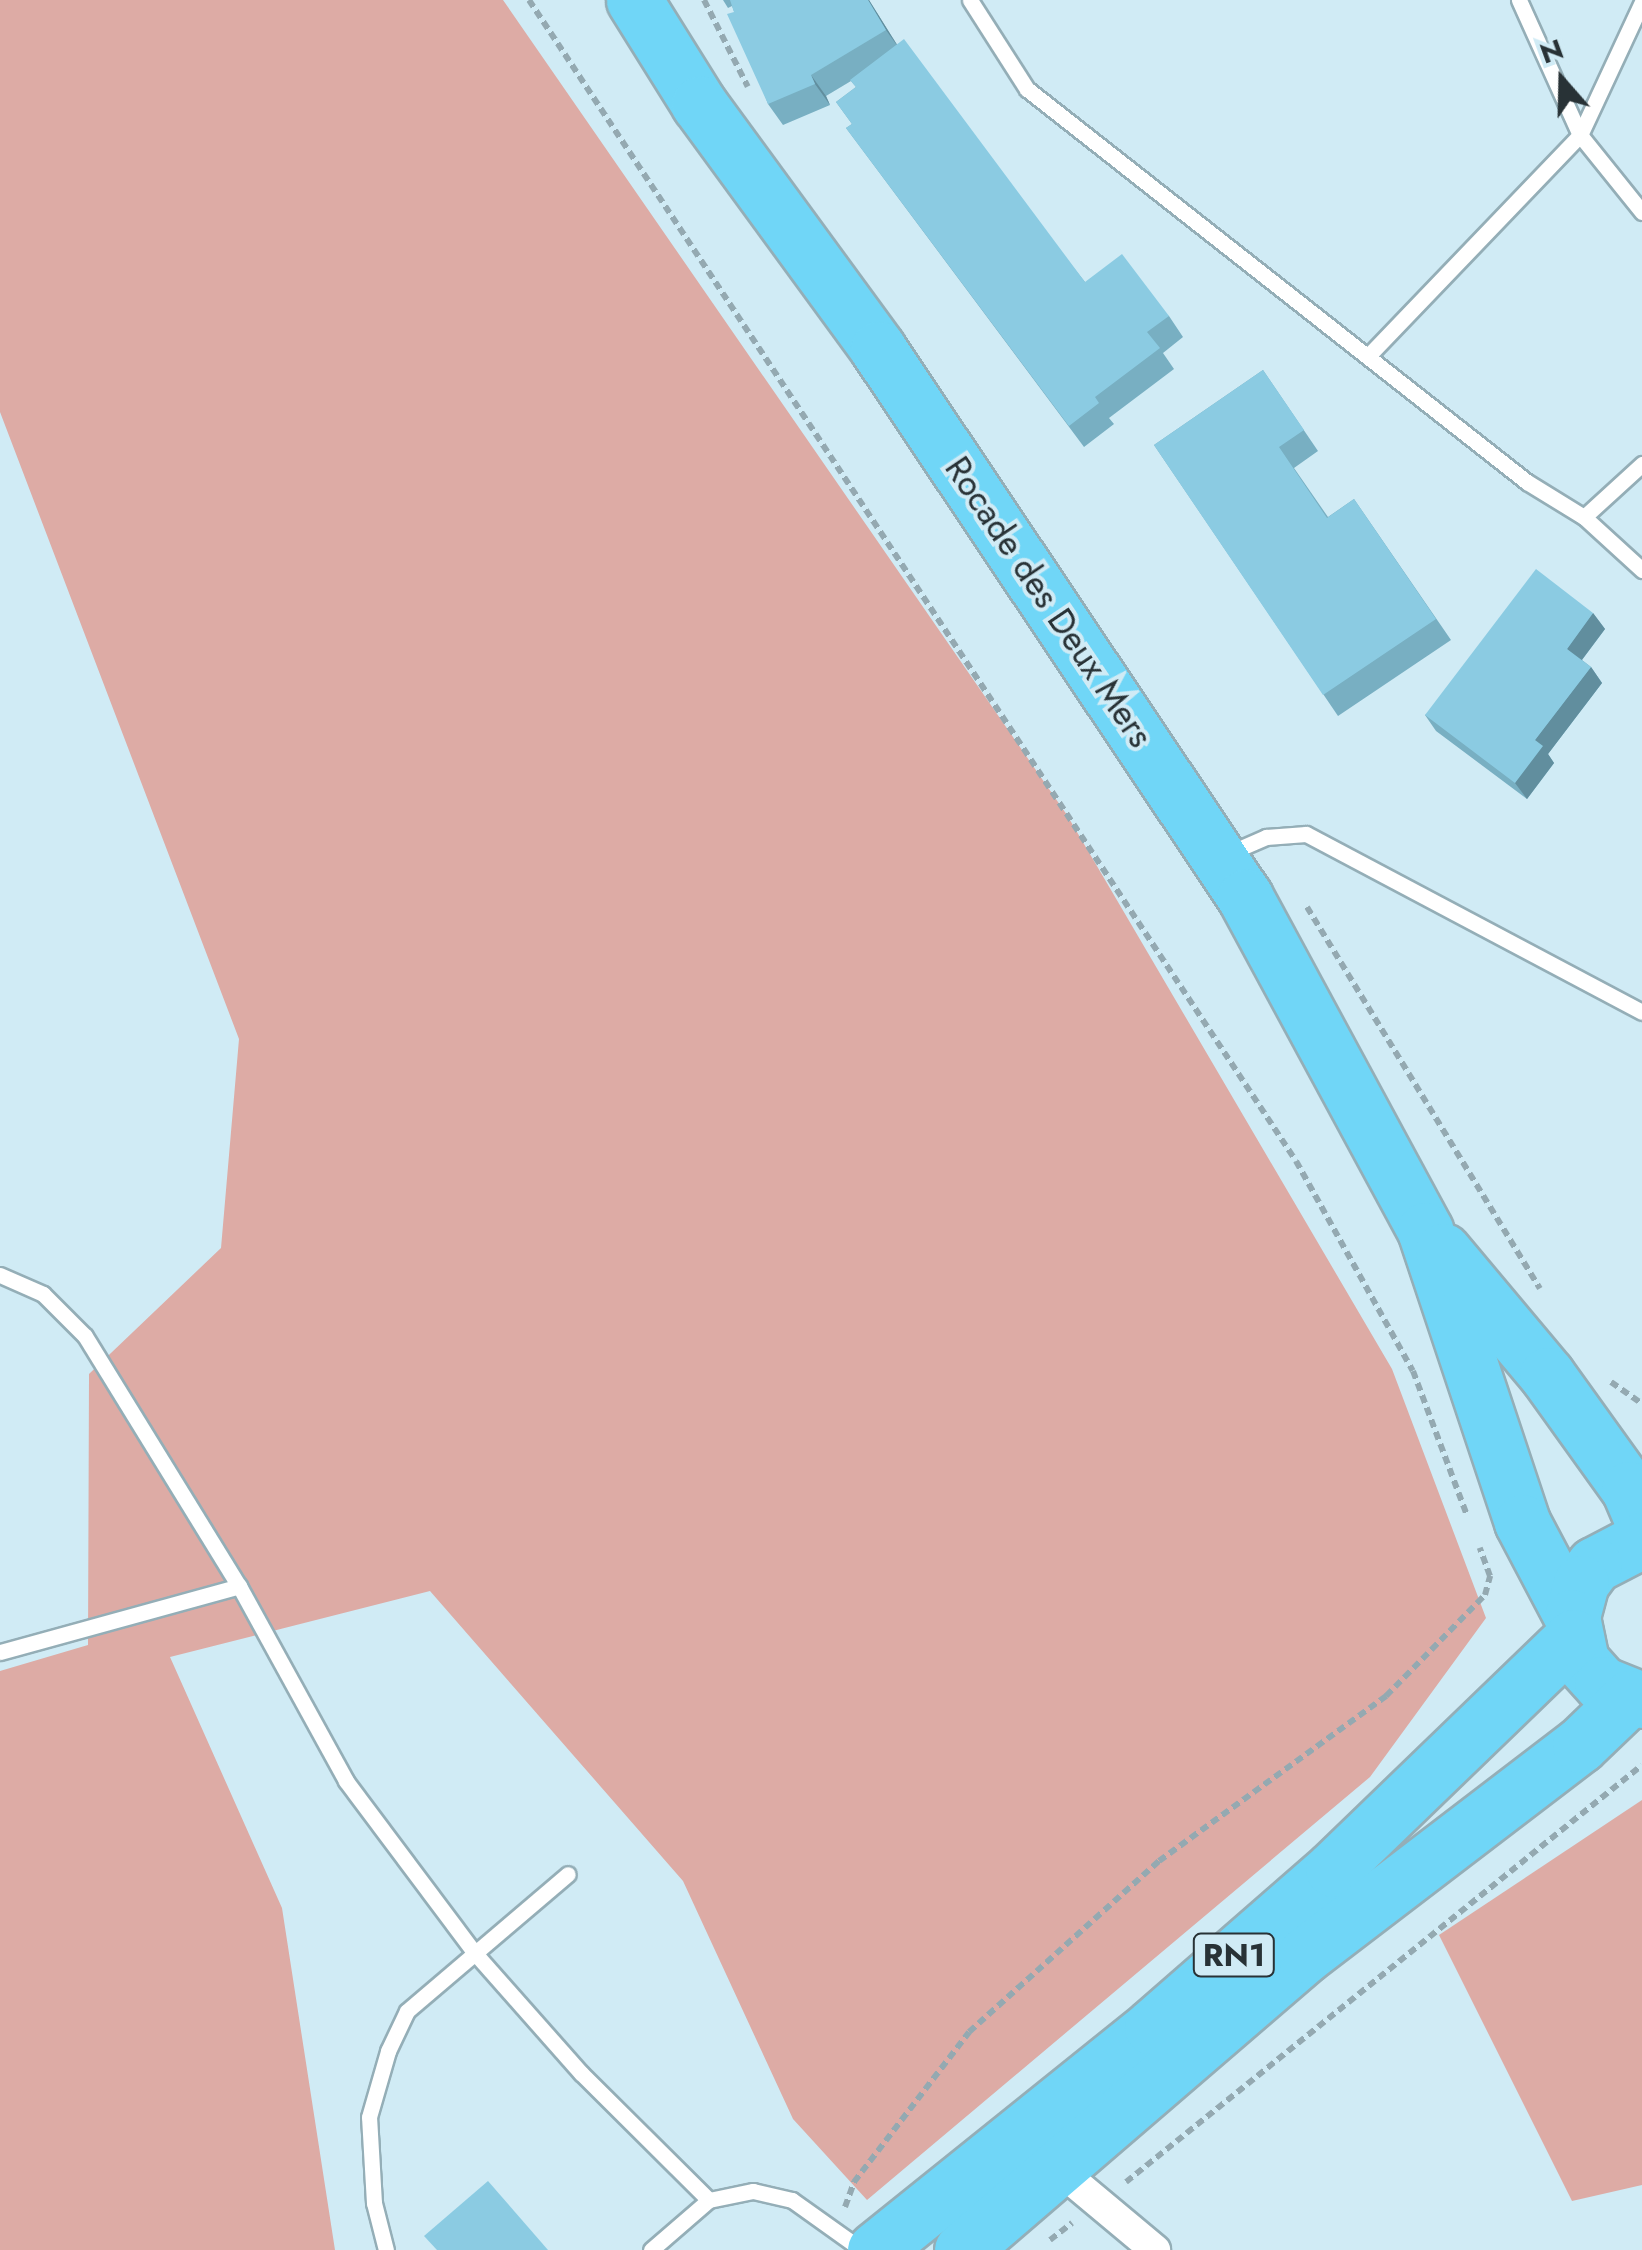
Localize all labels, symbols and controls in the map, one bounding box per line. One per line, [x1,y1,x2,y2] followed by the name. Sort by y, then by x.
[1534,28,1569,74] text: N
[1512,30,1612,130] north arrow
[936,449,1162,755] street label: Rocade des Deux Mers
[1192,1928,1276,1982] road number: RN1

